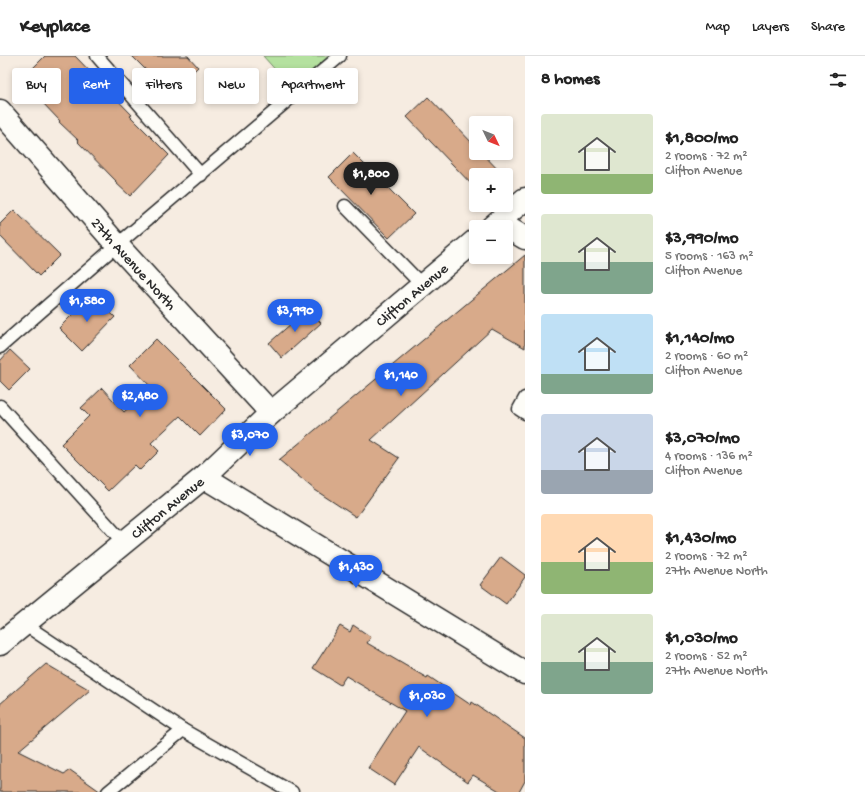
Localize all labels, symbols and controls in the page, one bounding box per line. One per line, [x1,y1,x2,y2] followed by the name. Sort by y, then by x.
[20,16,90,39] text: Keyplace
[706,19,730,36] text: Map
[752,19,789,36] text: Layers
[811,19,845,36] text: Share
[12,68,61,104] chip: Buy
[69,68,124,104] chip: Rent
[132,68,196,104] chip: Filters
[204,68,259,104] chip: New
[267,68,358,104] chip: Apartment
[827,69,849,91] icon: filters
[541,70,599,90] text: 8 homes
[469,116,513,160] north arrow
[469,116,513,264] map controls
[665,129,738,149] text: $1,800/mo
[573,130,621,178] icon: home
[665,149,747,164] text: 2 rooms · 72 m²
[338,162,404,196] pin: $1,800
[665,164,742,179] text: Clifton Avenue
[352,167,390,182] text: $1,800
[469,168,513,212] button: +
[86,215,179,315] street label: 27th Avenue North
[469,220,513,264] button: −
[665,229,738,249] text: $3,990/mo
[573,230,621,278] icon: home
[665,249,753,264] text: 5 rooms · 163 m²
[373,260,453,332] street label: Clifton Avenue
[665,264,742,279] text: Clifton Avenue
[54,289,120,323] pin: $1,580
[69,294,105,309] text: $1,580
[262,299,328,333] pin: $3,990
[276,304,314,319] text: $3,990
[665,329,734,349] text: $1,140/mo
[573,330,621,378] icon: home
[665,349,748,364] text: 2 rooms · 60 m²
[368,363,434,397] pin: $1,140
[665,364,742,379] text: Clifton Avenue
[384,368,418,383] text: $1,140
[107,384,173,418] pin: $2,480
[122,389,158,404] text: $2,480
[217,423,283,457] pin: $3,070
[231,428,269,443] text: $3,070
[665,429,740,449] text: $3,070/mo
[573,430,621,478] icon: home
[665,449,753,464] text: 4 rooms · 136 m²
[665,464,742,479] text: Clifton Avenue
[128,473,209,544] street label: Clifton Avenue
[665,529,736,549] text: $1,430/mo
[573,530,621,578] icon: home
[665,549,747,564] text: 2 rooms · 72 m²
[323,555,389,589] pin: $1,430
[338,560,374,575] text: $1,430
[665,564,768,579] text: 27th Avenue North
[665,629,738,649] text: $1,030/mo
[573,630,621,678] icon: home
[665,649,747,664] text: 2 rooms · 52 m²
[665,664,768,679] text: 27th Avenue North
[394,684,460,718] pin: $1,030
[409,689,445,704] text: $1,030

